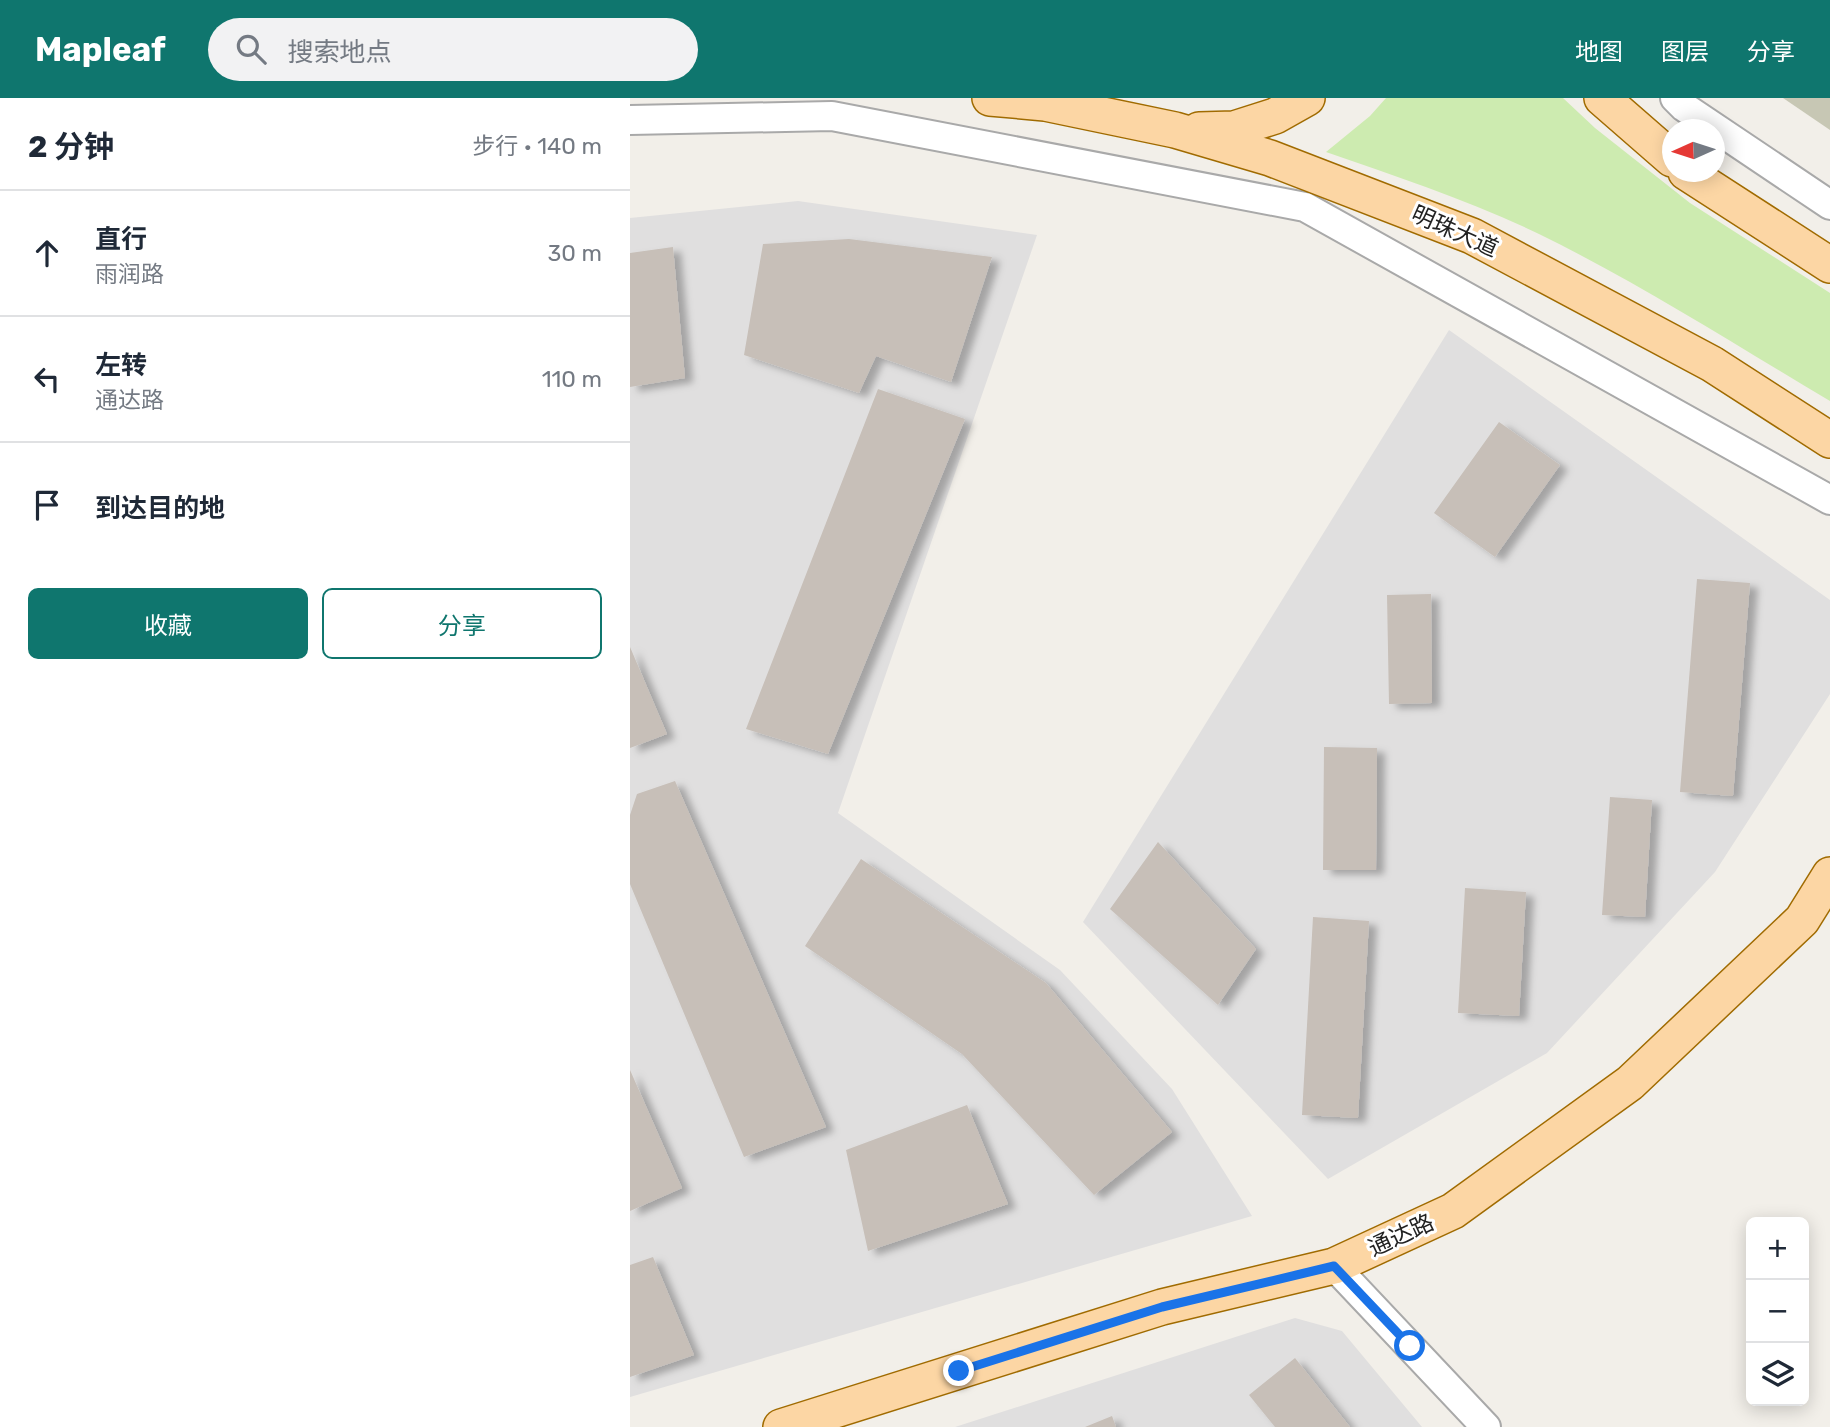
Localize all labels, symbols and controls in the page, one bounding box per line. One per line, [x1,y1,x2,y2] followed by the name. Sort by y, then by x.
[208,18,698,81] search box
[35,30,166,69] text: Mapleaf
[232,30,270,68] icon: search
[288,37,392,68] text: 搜索地点
[1575,38,1623,66] text: 地图
[1661,38,1709,66] text: 图层
[1747,38,1795,66] text: 分享
[1662,119,1725,182] north arrow
[28,129,114,165] text: 2 分钟
[472,132,602,160] text: 步行 · 140 m
[1407,200,1503,262] street label: 明珠大道
[95,224,147,255] text: 直行
[28,234,66,272] icon: ahead
[547,239,602,267] text: 30 m
[95,260,164,288] text: 雨润路
[95,350,147,381] text: 左转
[28,360,66,398] icon: left
[542,365,602,393] text: 110 m
[95,386,164,414] text: 通达路
[28,486,66,524] icon: arrive
[95,493,225,524] text: 到达目的地
[28,588,308,659] button: 收藏
[322,588,602,659] button: 分享
[1364,1208,1438,1262] street label: 通达路
[1746,1217,1809,1406] map controls
[1746,1217,1809,1280] button: +
[1746,1280,1809,1343] button: −
[1394,1330,1425,1361] route start
[1746,1343,1809,1406] button: layers
[943,1355,974,1386] route end

